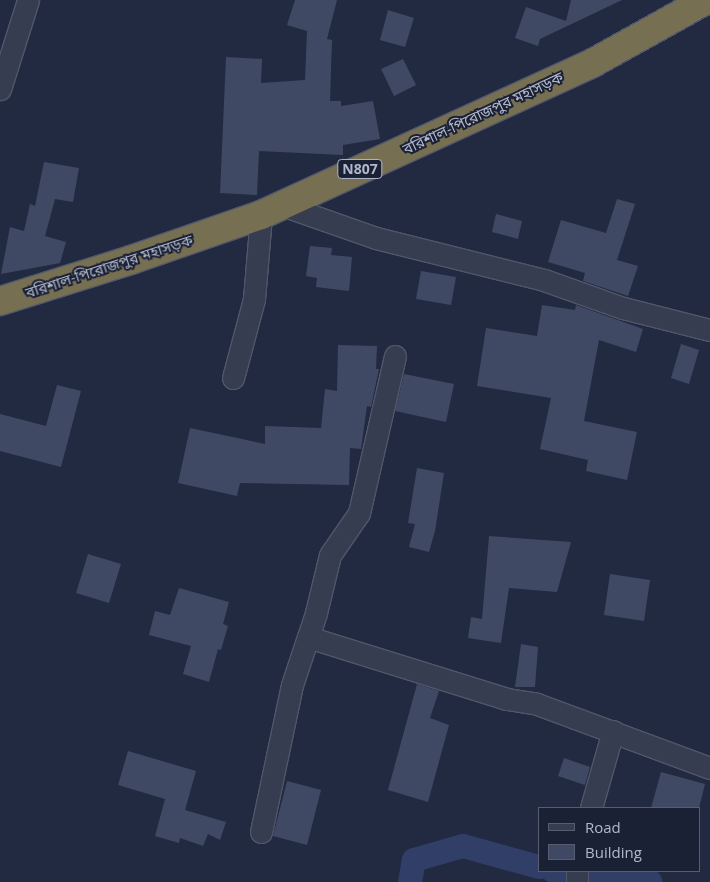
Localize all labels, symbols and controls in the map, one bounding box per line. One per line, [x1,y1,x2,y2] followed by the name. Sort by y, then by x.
[400,68,566,158] street label: বরিশাল-পিরোজপুর মহাসড়ক
[336,157,384,180] road number: N807
[23,230,195,302] street label: বরিশাল-পিরোজপুর মহাসড়ক
[538,807,700,872] legend
[585,817,621,837] text: Road
[585,842,642,862] text: Building

